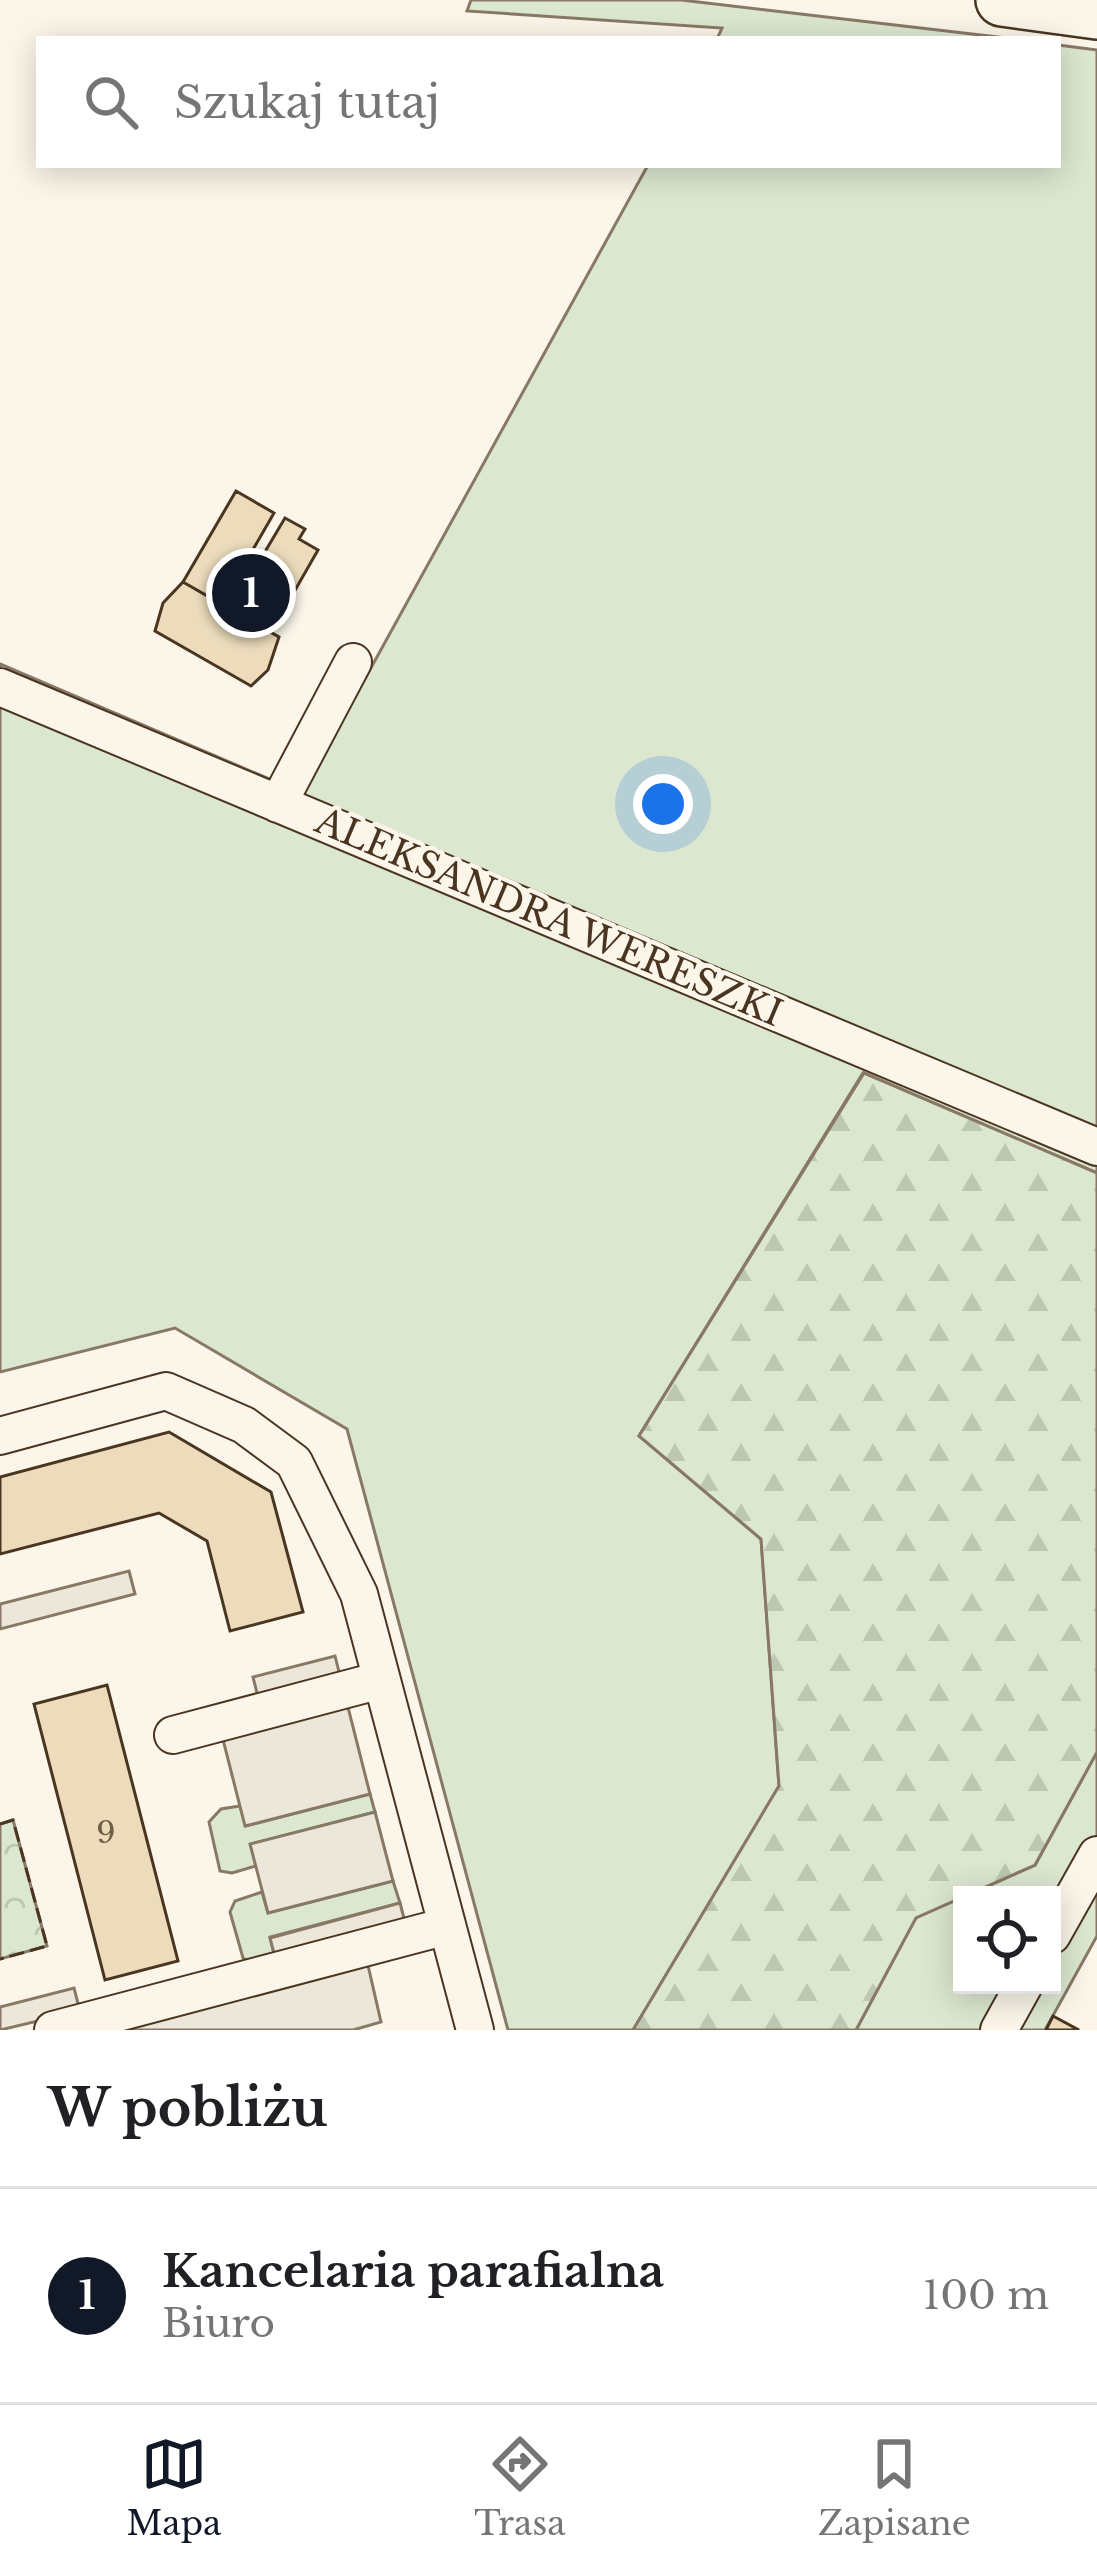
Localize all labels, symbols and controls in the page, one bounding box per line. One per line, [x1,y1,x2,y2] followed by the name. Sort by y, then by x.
[36,36,1061,168] search box
[78,69,144,135] icon: search
[174,74,440,130] text: Szukaj tutaj
[212,548,290,638] pin: 1
[633,774,693,834] your location
[308,798,789,1036] street label: ALEKSANDRA WERESZKI
[96,1814,116,1851] house number: 9
[953,1886,1061,1994] map controls
[953,1886,1061,1994] button: locate
[48,2077,327,2140] text: W pobliżu
[162,2243,664,2299] text: Kancelaria parafialna
[78,2271,96,2320] text: 1
[923,2271,1049,2320] text: 100 m
[162,2299,275,2348] text: Biuro
[126,2431,221,2544] tab: Mapa
[474,2431,566,2544] tab: Trasa
[818,2431,971,2544] tab: Zapisane

